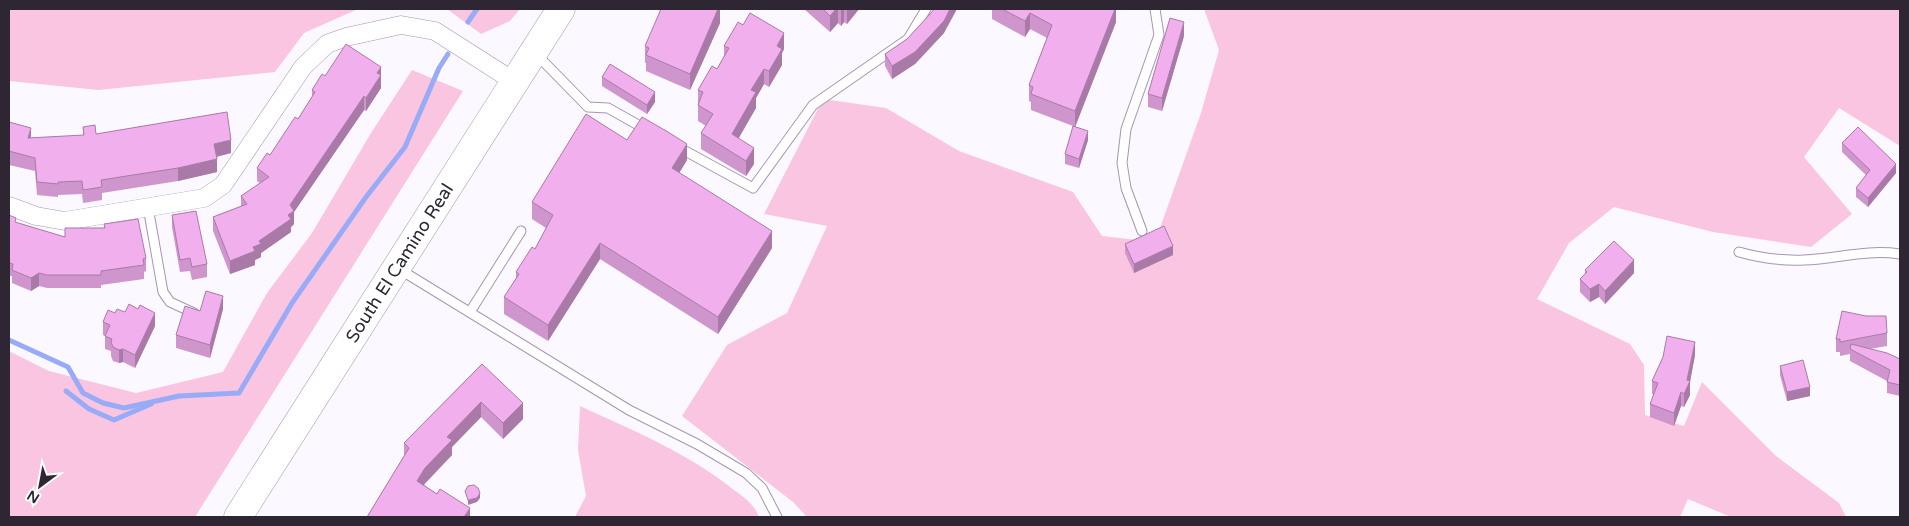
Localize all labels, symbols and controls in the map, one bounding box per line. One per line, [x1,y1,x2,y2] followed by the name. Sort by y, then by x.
[341,179,458,347] street label: South El Camino Real
[15,461,65,511] north arrow
[24,486,43,507] text: N

